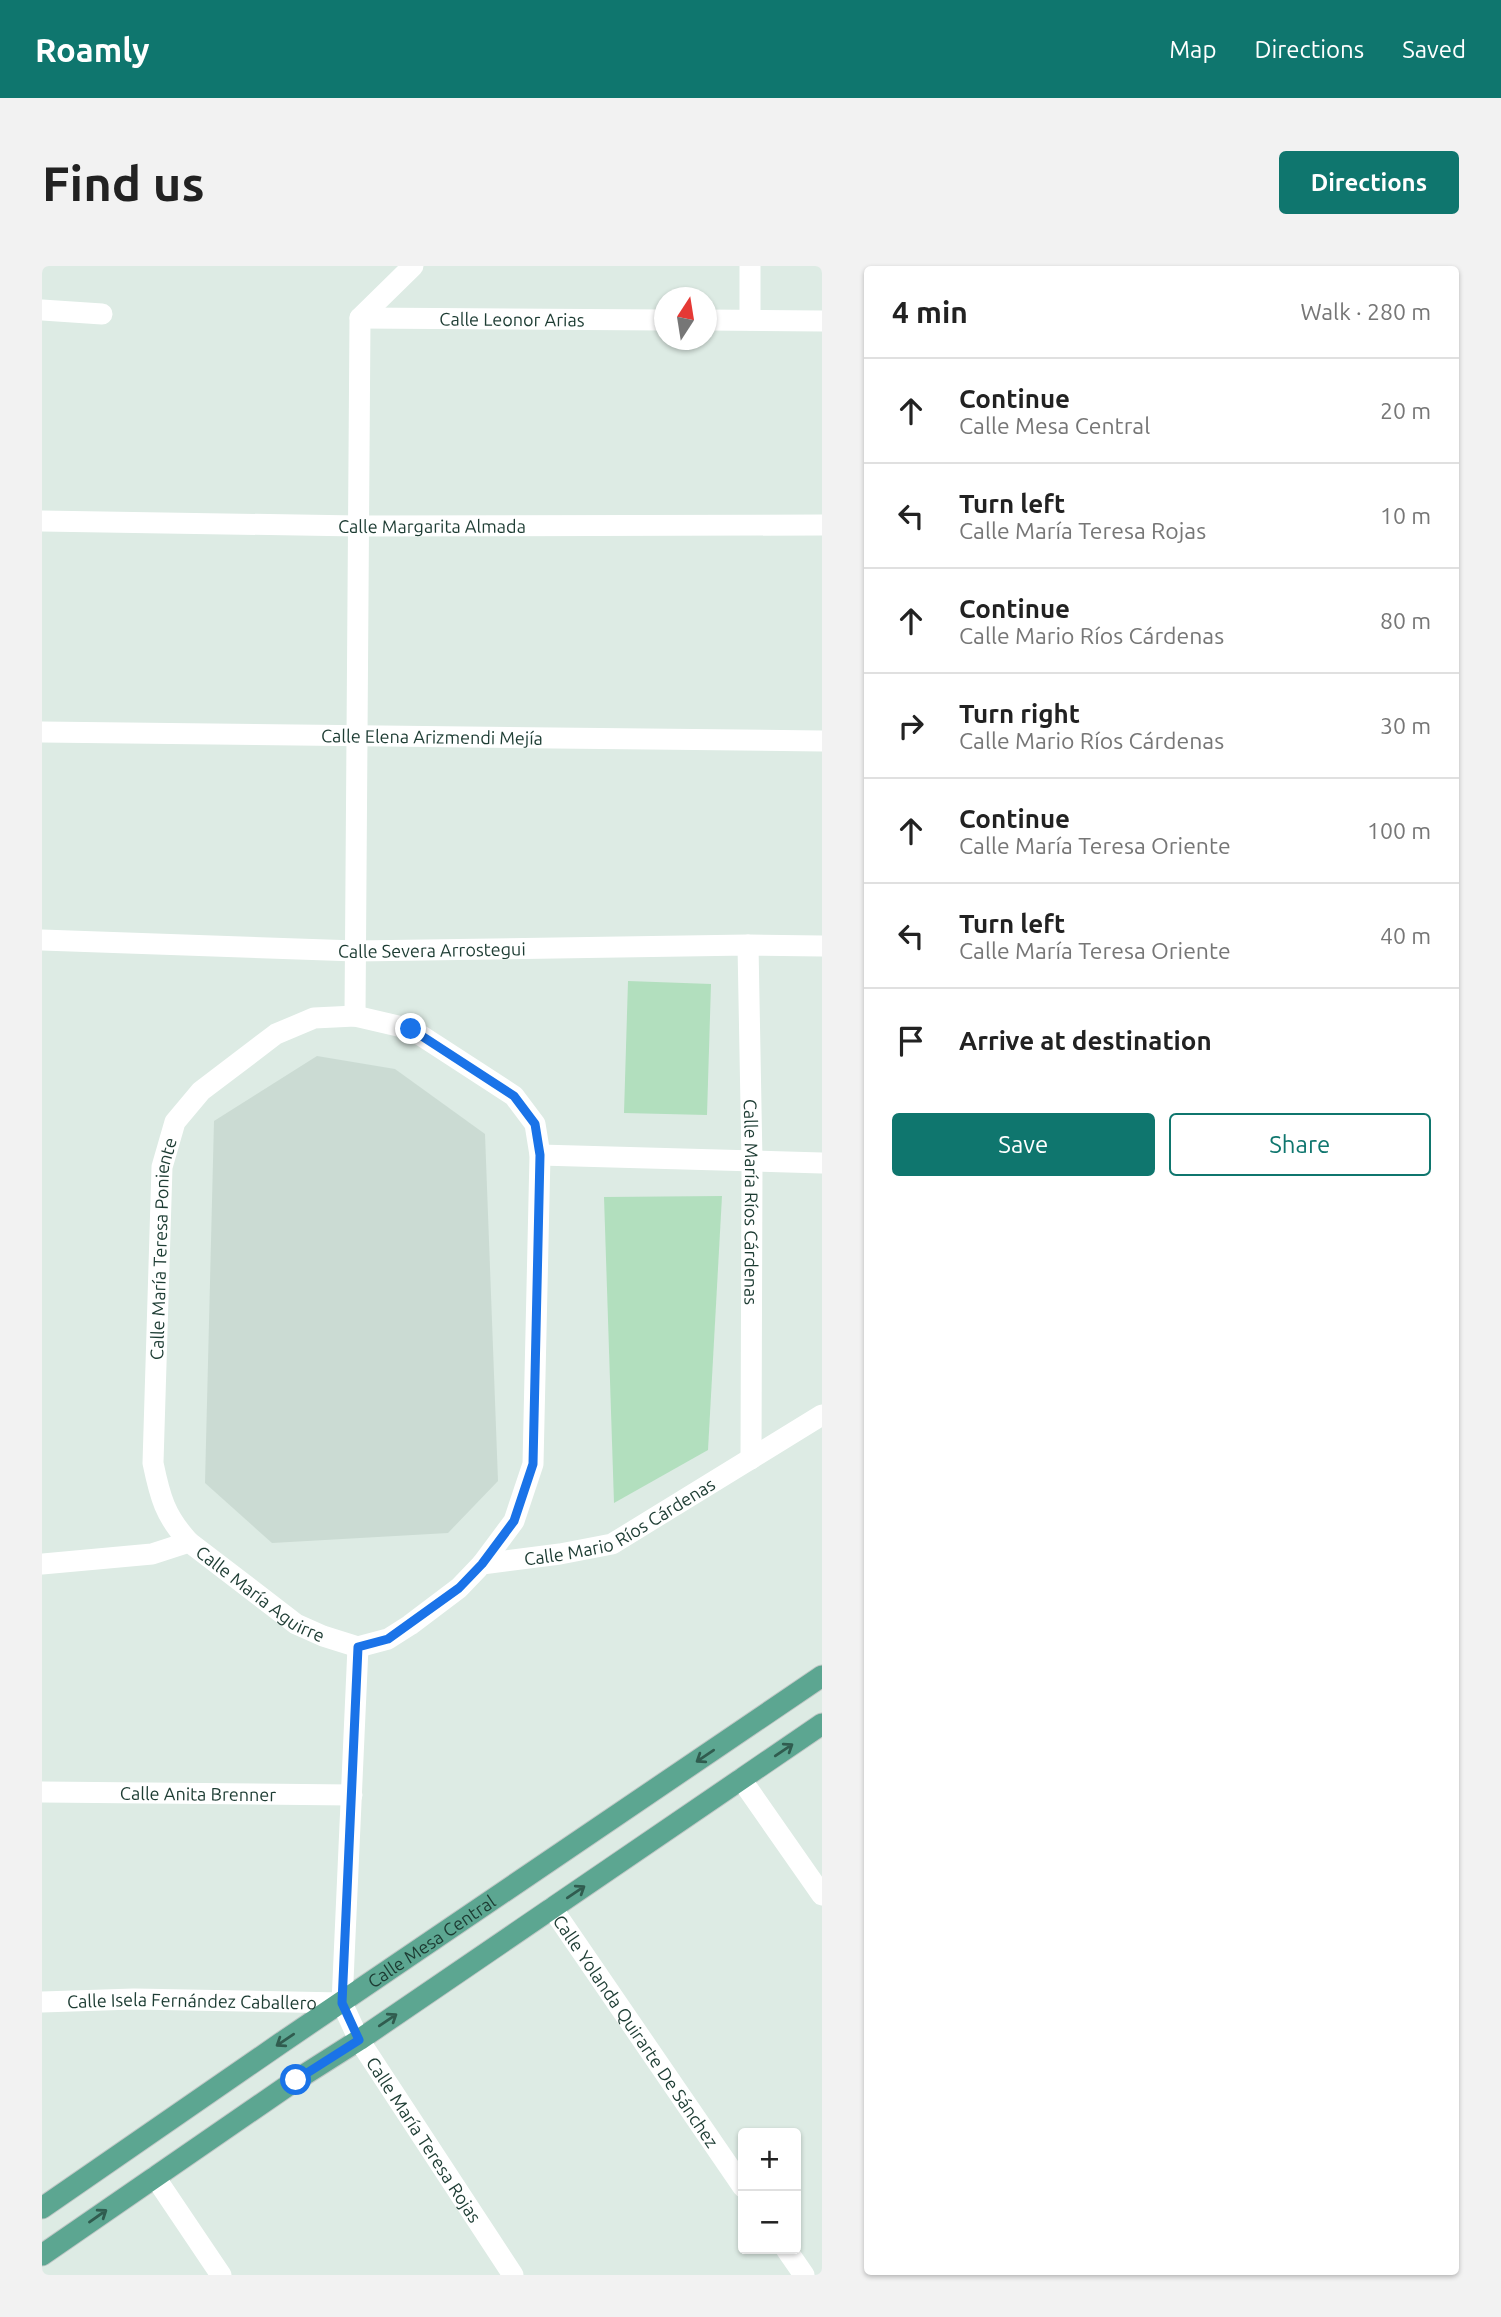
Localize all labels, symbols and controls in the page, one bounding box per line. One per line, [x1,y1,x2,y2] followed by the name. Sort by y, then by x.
[35,31,149,68] text: Roamly
[1169,36,1216,63] text: Map
[1254,36,1364,63] text: Directions
[1402,36,1466,63] text: Saved
[1279,151,1459,214] button: Directions
[42,155,205,210] text: Find us
[654,287,717,350] north arrow
[892,295,968,329] text: 4 min
[1300,299,1431,324] text: Walk · 280 m
[439,309,585,329] street label: Calle Leonor Arias
[959,384,1070,413] text: Continue
[892,392,930,430] icon: ahead
[1380,398,1431,423] text: 20 m
[959,413,1150,438] text: Calle Mesa Central
[959,489,1065,518] text: Turn left
[892,497,930,535] icon: left
[1380,503,1431,528] text: 10 m
[338,516,526,536] street label: Calle Margarita Almada
[959,518,1206,543] text: Calle María Teresa Rojas
[959,594,1070,623] text: Continue
[892,602,930,640] icon: ahead
[1380,608,1431,633] text: 80 m
[959,623,1224,648] text: Calle Mario Ríos Cárdenas
[959,699,1080,728] text: Turn right
[892,707,930,745] icon: right
[1380,713,1431,738] text: 30 m
[321,725,543,748] street label: Calle Elena Arizmendi Mejía
[959,728,1224,753] text: Calle Mario Ríos Cárdenas
[959,804,1070,833] text: Continue
[892,812,930,850] icon: ahead
[1367,818,1431,843] text: 100 m
[959,833,1231,858] text: Calle María Teresa Oriente
[959,909,1065,938] text: Turn left
[892,917,930,955] icon: left
[1380,923,1431,948] text: 40 m
[338,938,526,961] street label: Calle Severa Arrostegui
[959,938,1231,963] text: Calle María Teresa Oriente
[395,1013,426,1044] route end
[892,1022,930,1060] icon: arrive
[959,1026,1212,1055] text: Arrive at destination
[741,1099,762,1305] street label: Calle María Ríos Cárdenas
[892,1113,1155,1176] button: Save
[1169,1113,1431,1176] button: Share
[146,1135,180,1360] street label: Calle María Teresa Poniente
[523,1473,718,1569] street label: Calle Mario Ríos Cárdenas
[192,1541,328,1646] street label: Calle María Aguirre
[774,1743,793,1757] one-way arrow
[696,1749,715,1763] one-way arrow
[120,1783,276,1804] street label: Calle Anita Brenner
[566,1885,585,1899] one-way arrow
[364,1891,499,1991] street label: Calle Mesa Central
[550,1911,723,2151] street label: Calle Yolanda Quirarte De Sánchez
[67,1989,317,2013] street label: Calle Isela Fernández Caballero
[378,2013,397,2027] one-way arrow
[276,2033,295,2047] one-way arrow
[363,2053,486,2226] street label: Calle María Teresa Rojas
[280,2064,311,2095] route start
[738,2128,801,2254] map controls
[738,2128,801,2191] button: +
[738,2191,801,2254] button: −
[88,2209,107,2223] one-way arrow

